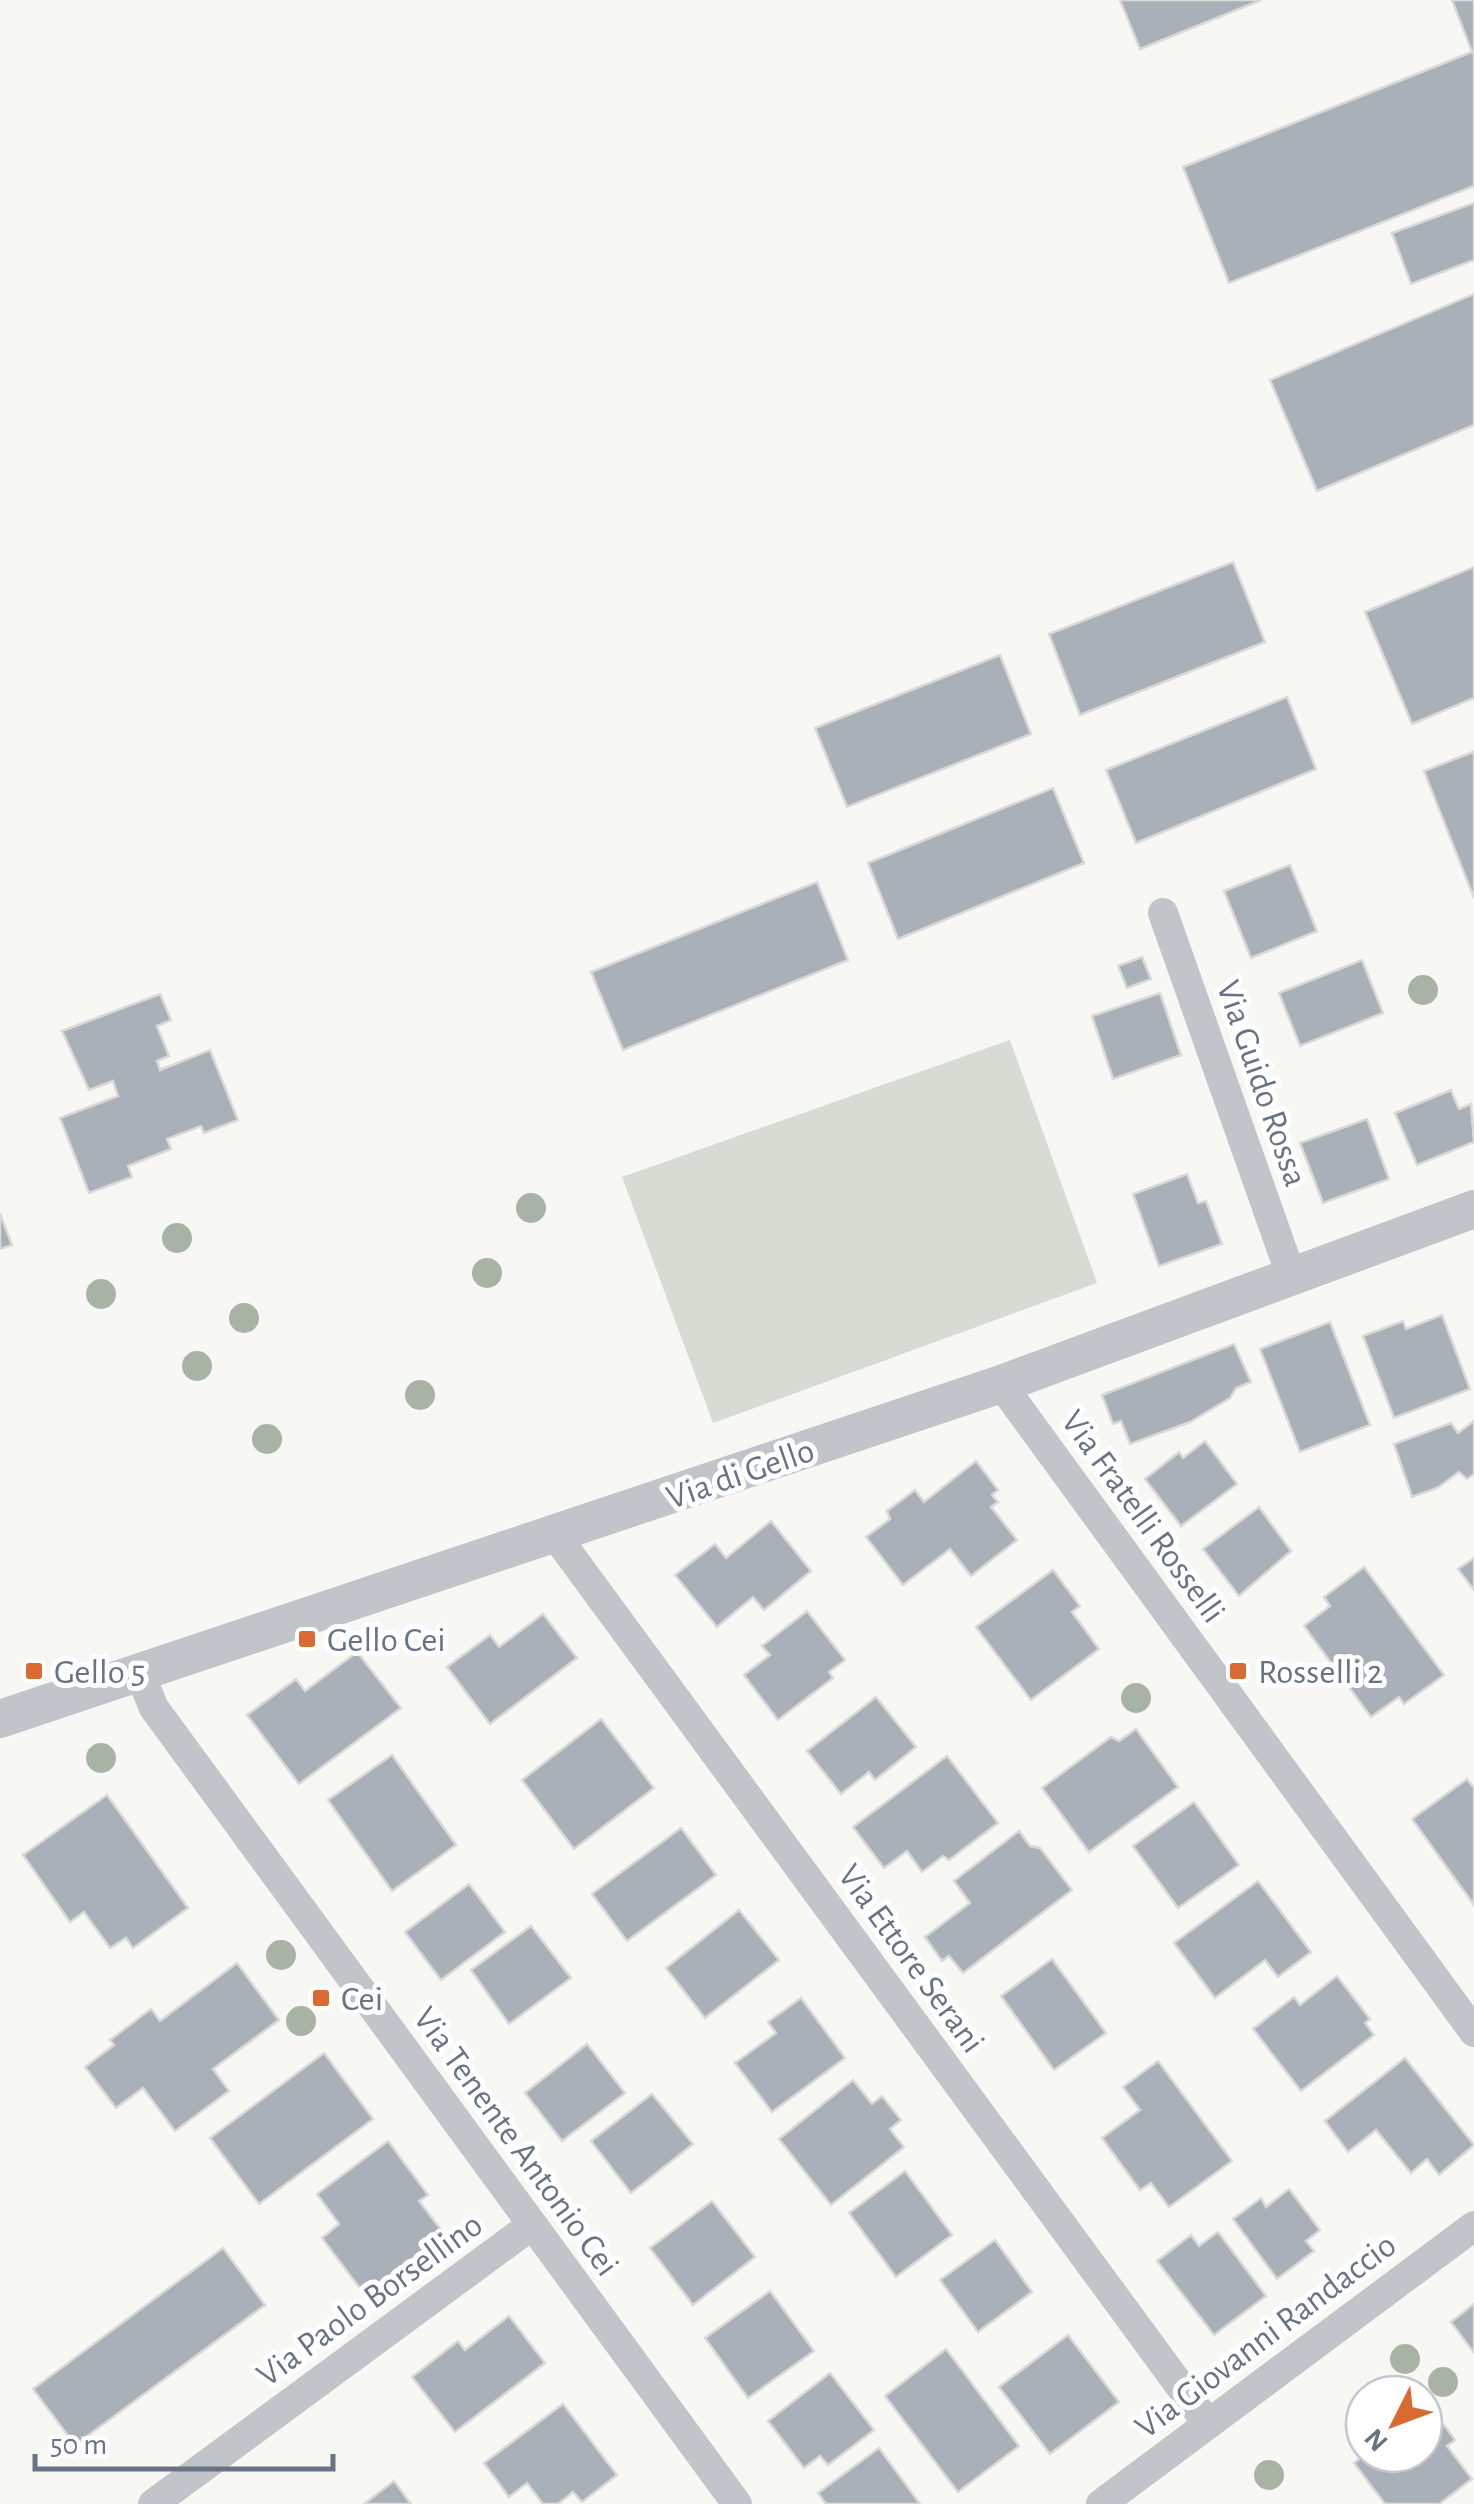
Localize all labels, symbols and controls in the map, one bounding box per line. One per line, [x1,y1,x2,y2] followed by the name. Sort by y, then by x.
[1210,976,1313,1191] street label: Via Guido Rossa
[1054,1404,1231,1629] street label: Via Fratelli Rosselli
[662,1433,819,1516] street label: Via di Gello
[327,1623,446,1658] place label: Gello Cei
[296,1628,318,1650] marker: Gello Cei
[54,1655,145,1690] place label: Gello 5
[1258,1655,1383,1690] place label: Rosselli 2
[23,1660,45,1682] marker: Gello 5
[1227,1660,1249,1682] marker: Rosselli 2
[831,1858,991,2060] street label: Via Ettore Serani
[341,1982,383,2017] place label: Cei
[310,1987,332,2009] marker: Cei
[407,2001,625,2283] street label: Via Tenente Antonio Cei
[251,2207,489,2393] street label: Via Paolo Borsellino
[1129,2227,1403,2445] street label: Via Giovanni Randaccio
[1344,2374,1444,2474] north arrow
[35,2409,332,2471] scale bar
[1360,2423,1394,2456] text: N
[50,2430,107,2460] text: 50 m

